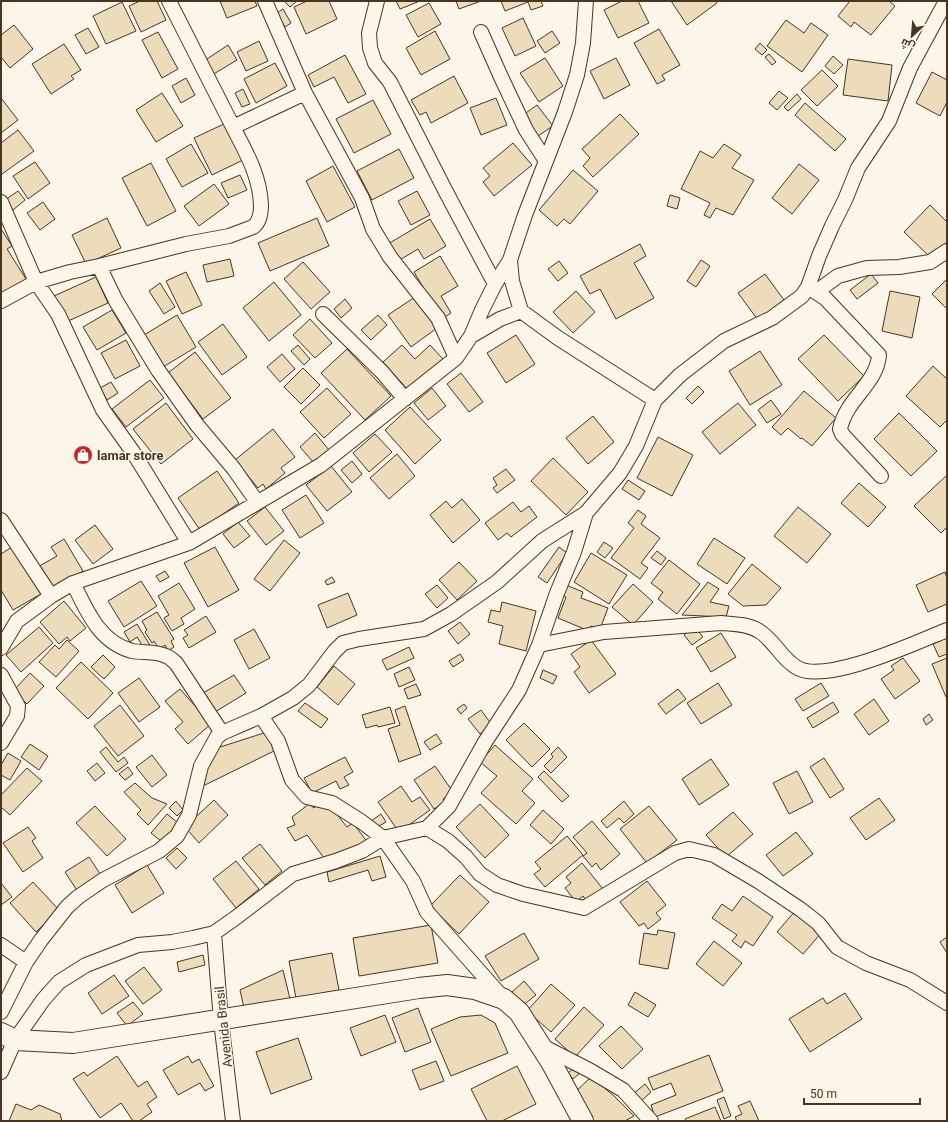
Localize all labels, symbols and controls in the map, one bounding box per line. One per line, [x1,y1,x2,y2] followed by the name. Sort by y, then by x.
[892,16,932,56] north arrow
[899,36,917,53] text: ش
[72,444,94,466] shop icon: lamar store
[97,448,164,463] place label: lamar store
[212,986,235,1068] street label: Avenida Brasil
[804,1080,920,1106] scale bar
[810,1087,837,1101] text: 50 m

